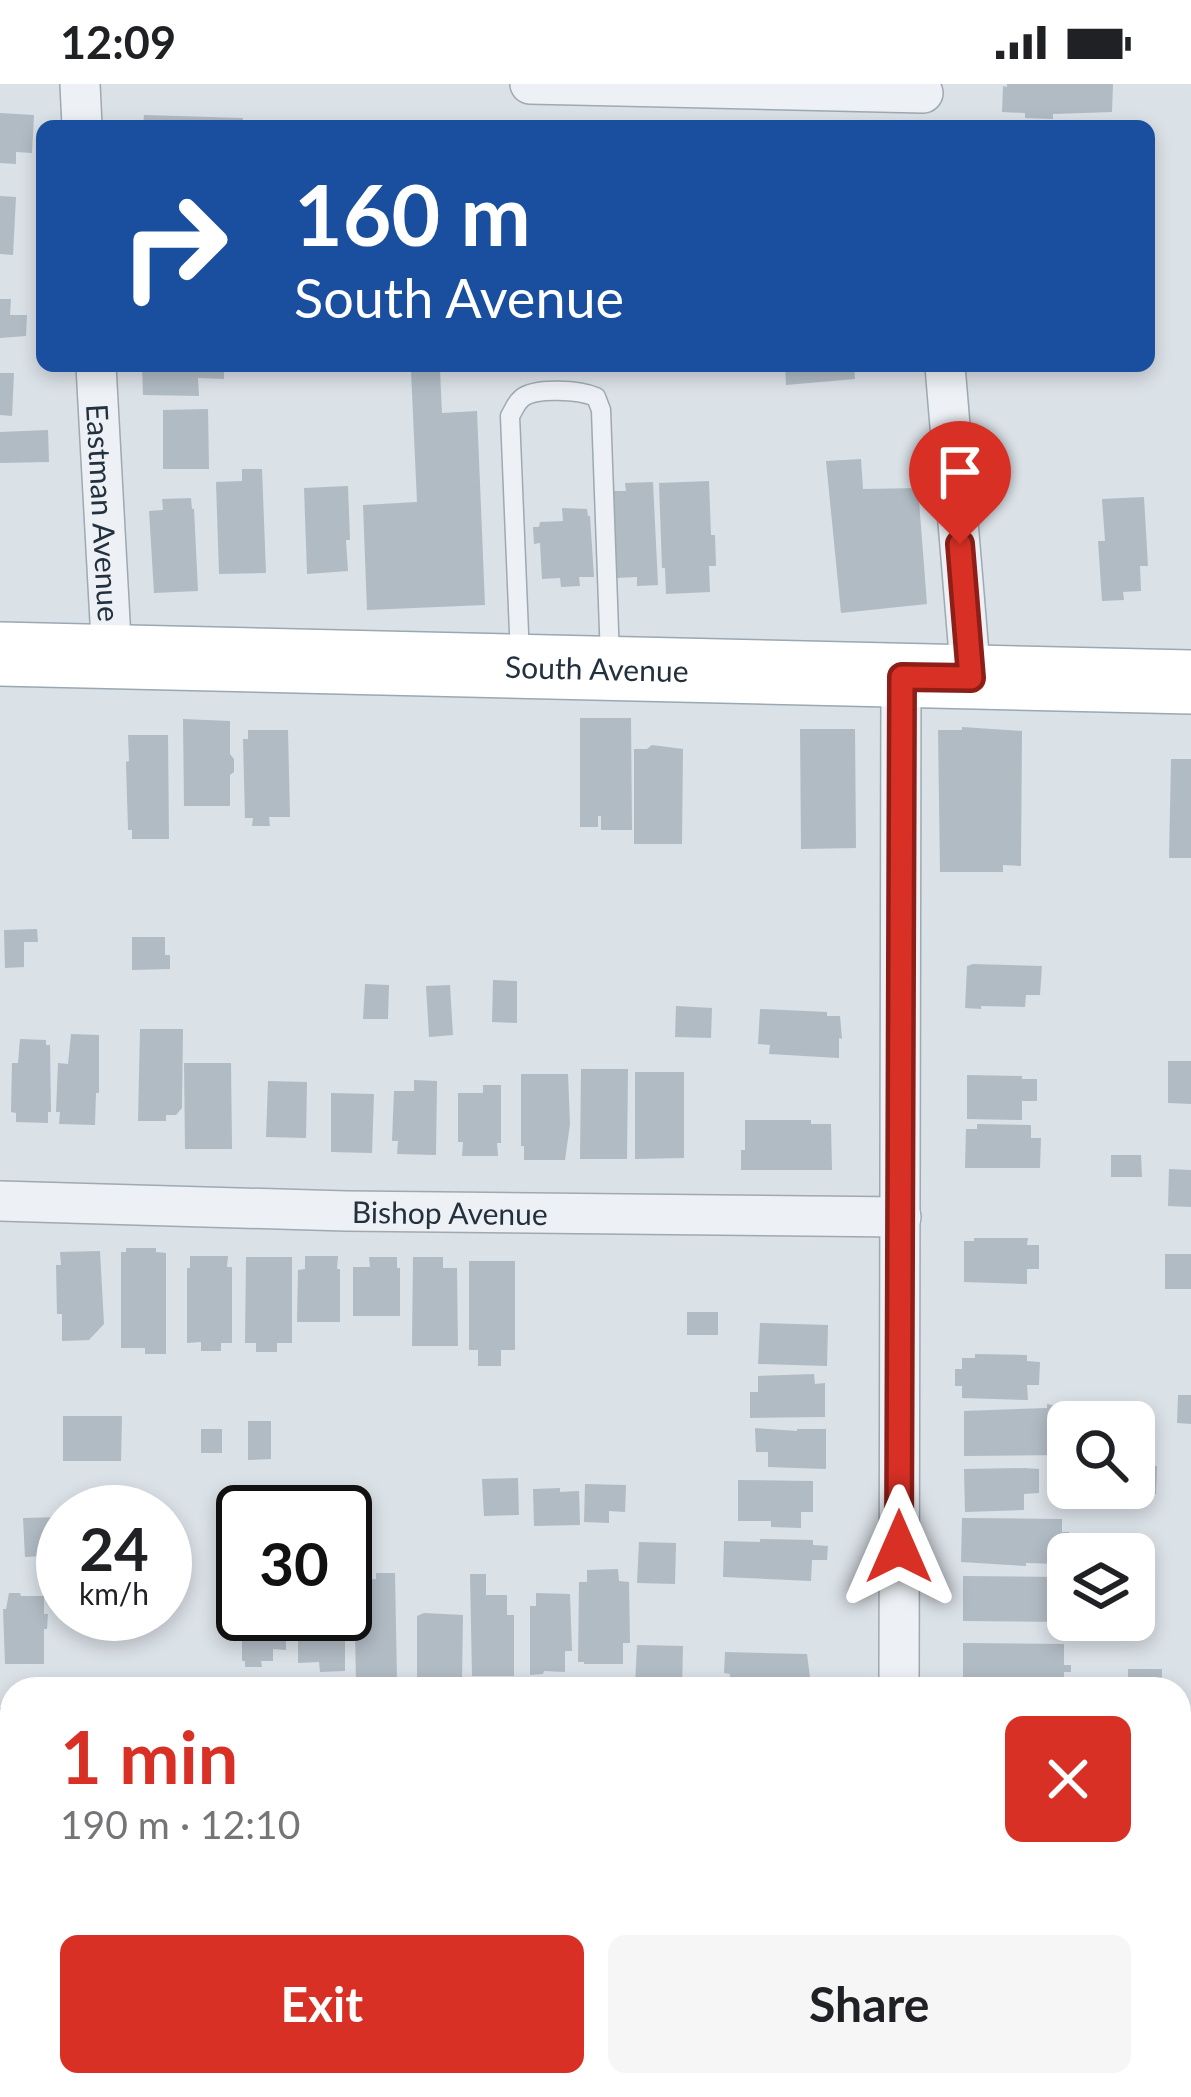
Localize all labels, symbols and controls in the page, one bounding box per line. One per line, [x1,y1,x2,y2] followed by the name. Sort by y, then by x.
[60,15,176,69] text: 12:09
[294,163,531,264] text: 160 m
[96,168,252,324] icon: right
[294,265,624,330] text: South Avenue
[80,403,128,623] street label: Eastman Avenue
[909,421,1011,544] pin
[927,439,993,505] icon: arrive
[505,648,689,688] street label: South Avenue
[352,1193,548,1231] street label: Bishop Avenue
[1047,1401,1155,1641] map controls
[1047,1401,1155,1509] button: search
[836,1484,962,1610] position arrow
[216,1485,372,1641] speed limit sign: 30
[79,1512,149,1584] text: 24
[1047,1533,1155,1641] button: layers
[79,1575,149,1611] text: km/h
[60,1713,238,1799] text: 1 min
[1005,1716,1131,1842] button: close
[60,1801,300,1847] text: 190 m · 12:10
[60,1935,584,2073] button: Exit
[608,1935,1131,2073] button: Share

